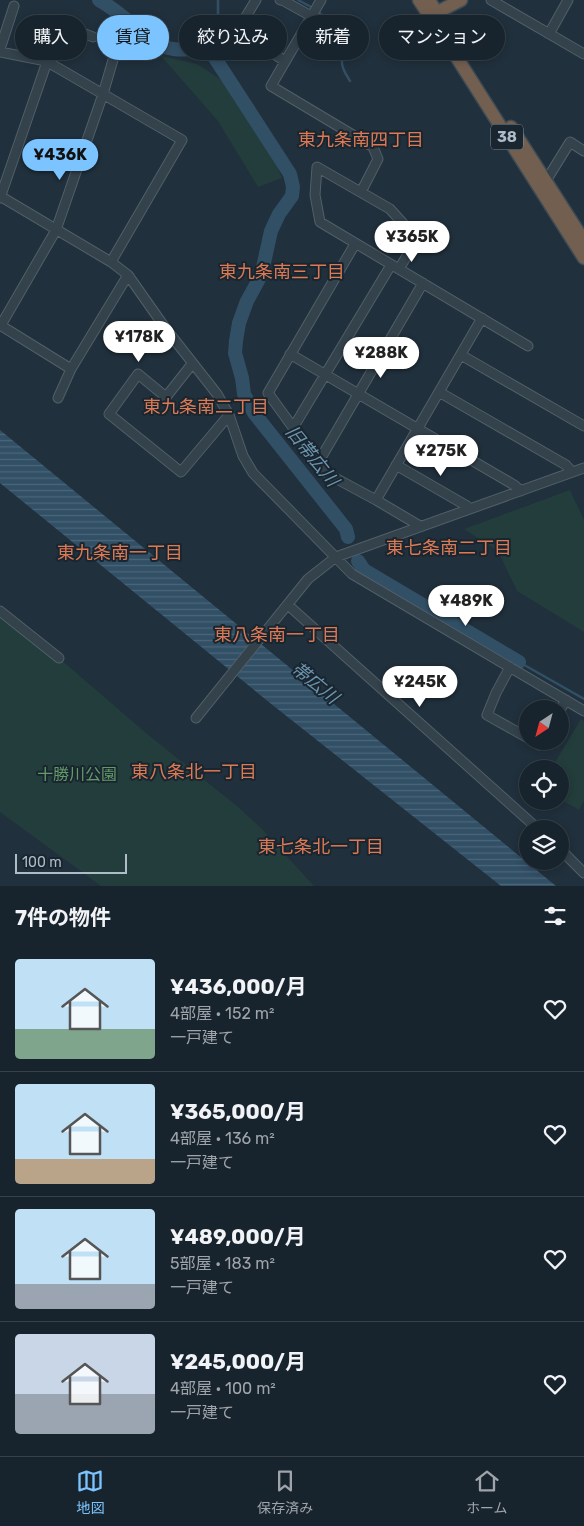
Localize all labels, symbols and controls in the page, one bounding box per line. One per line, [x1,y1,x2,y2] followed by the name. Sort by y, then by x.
[15,15,87,60] chip: 購入
[97,15,169,60] chip: 賃貸
[179,15,287,60] chip: 絞り込み
[297,15,369,60] chip: 新着
[379,15,505,60] chip: マンション
[491,124,523,150] road number: 38
[298,129,424,151] district label: 東九条南四丁目
[25,138,95,181] pin: ¥436K
[33,145,87,164] text: ¥436K
[377,220,447,263] pin: ¥365K
[386,227,438,246] text: ¥365K
[219,261,345,283] district label: 東九条南三丁目
[104,320,174,363] pin: ¥178K
[114,327,164,346] text: ¥178K
[346,336,416,379] pin: ¥288K
[354,343,408,362] text: ¥288K
[143,396,269,418] district label: 東九条南二丁目
[281,421,344,492] water label: 旧帯広川
[406,434,476,477] pin: ¥275K
[415,441,467,460] text: ¥275K
[386,537,512,559] district label: 東七条南二丁目
[57,542,183,564] district label: 東九条南一丁目
[431,584,501,627] pin: ¥489K
[439,591,493,610] text: ¥489K
[214,624,340,646] district label: 東八条南一丁目
[287,657,344,710] water label: 帯広川
[385,666,455,708] pin: ¥245K
[393,672,447,691] text: ¥245K
[519,700,569,750] north arrow
[519,700,569,870] map controls
[519,760,569,810] button: locate
[131,761,257,783] district label: 東八条北一丁目
[37,765,117,784] park label: 十勝川公園
[519,820,569,870] button: layers
[258,836,384,858] district label: 東七条北一丁目
[15,851,128,874] scale bar
[22,854,62,871] text: 100 m
[541,902,569,930] icon: filters
[15,905,111,930] text: 7件の物件
[170,974,307,999] text: ¥436,000/月
[55,979,115,1039] icon: home
[541,995,569,1023] icon: heart
[170,1004,274,1023] text: 4部屋 · 152 m²
[170,1028,234,1047] text: 一戸建て
[170,1099,306,1124] text: ¥365,000/月
[55,1104,115,1164] icon: home
[541,1120,569,1148] icon: heart
[170,1129,275,1148] text: 4部屋 · 136 m²
[170,1153,234,1172] text: 一戸建て
[170,1224,306,1249] text: ¥489,000/月
[55,1229,115,1289] icon: home
[541,1245,569,1273] icon: heart
[170,1254,275,1273] text: 5部屋 · 183 m²
[170,1278,234,1297] text: 一戸建て
[170,1349,306,1374] text: ¥245,000/月
[55,1354,115,1414] icon: home
[541,1370,569,1398] icon: heart
[170,1379,276,1398] text: 4部屋 · 100 m²
[170,1403,234,1422] text: 一戸建て
[76,1467,104,1517] tab: 地図
[257,1467,313,1517] tab: 保存済み
[466,1467,508,1517] tab: ホーム

